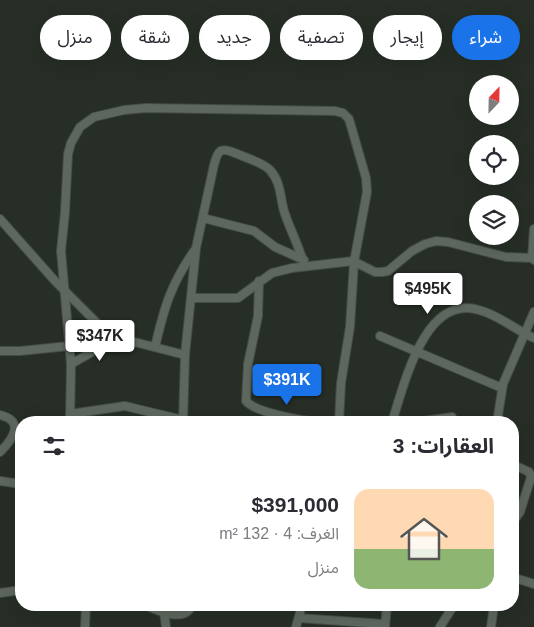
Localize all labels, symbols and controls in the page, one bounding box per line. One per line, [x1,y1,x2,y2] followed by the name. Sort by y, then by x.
[40,15,111,60] chip: منزل
[121,15,189,60] chip: شقة
[199,15,270,60] chip: جديد
[280,15,363,60] chip: تصفية
[373,15,442,60] chip: إيجار
[452,15,520,60] chip: شراء
[469,75,519,125] north arrow
[469,75,519,245] map controls
[469,135,519,185] button: locate
[469,195,519,245] button: layers
[393,272,463,315] pin: $495K
[404,280,452,297] text: $495K
[65,320,135,362] pin: $347K
[76,327,124,344] text: $347K
[252,364,322,406] pin: $391K
[263,371,311,388] text: $391K
[40,432,68,460] icon: filters
[393,434,494,457] text: العقارات: 3
[251,493,339,516] text: $391,000
[394,509,454,569] icon: home
[219,525,339,542] text: الغرف: 4 · 132 m²
[308,559,339,576] text: منزل

